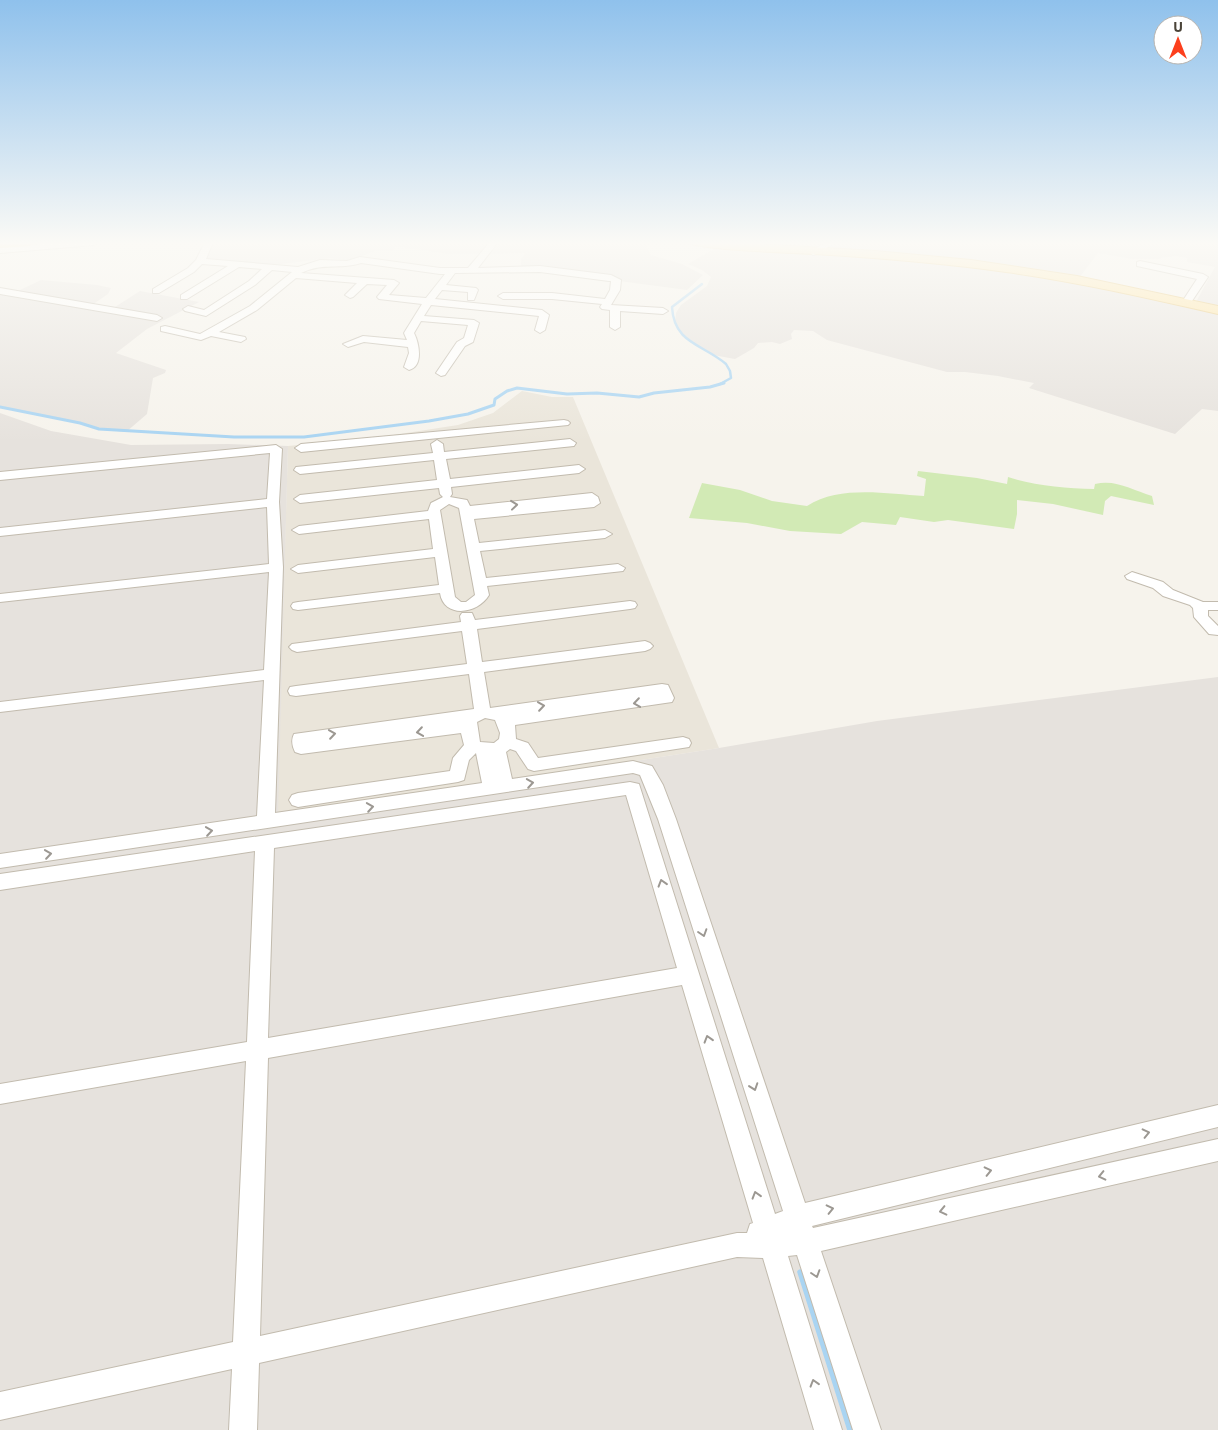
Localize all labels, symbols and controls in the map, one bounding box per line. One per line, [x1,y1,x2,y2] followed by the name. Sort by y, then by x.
[1153,15,1203,65] north arrow
[1173,18,1183,36] text: U
[511,500,519,511] one-way arrow
[633,697,642,707] one-way arrow
[537,701,545,712] one-way arrow
[415,726,423,737] one-way arrow
[328,729,337,739] one-way arrow
[527,778,535,789] one-way arrow
[366,802,374,813] one-way arrow
[205,826,213,837] one-way arrow
[44,850,53,860] one-way arrow
[658,880,668,888] one-way arrow
[697,928,707,936] one-way arrow
[704,1036,714,1044] one-way arrow
[748,1082,758,1091] one-way arrow
[1141,1128,1150,1139] one-way arrow
[983,1166,992,1177] one-way arrow
[1098,1170,1107,1181] one-way arrow
[752,1191,762,1199] one-way arrow
[825,1204,834,1215] one-way arrow
[939,1205,948,1216] one-way arrow
[810,1270,820,1278] one-way arrow
[809,1380,819,1388] one-way arrow

